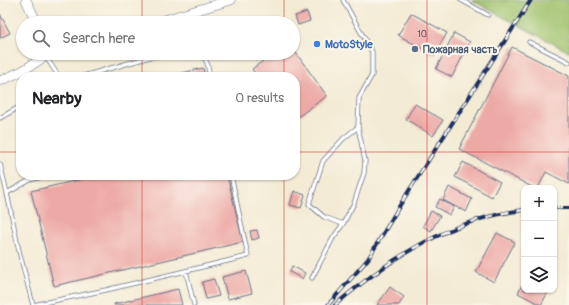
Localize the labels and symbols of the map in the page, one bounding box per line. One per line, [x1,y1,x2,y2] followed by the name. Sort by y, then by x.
[417,29,427,40] house number: 10
[325,38,373,51] place label: MotoStyle
[312,39,322,49] marker: MotoStyle
[423,43,498,56] place label: Пожарная часть
[410,44,420,54] marker: Пожарная часть

